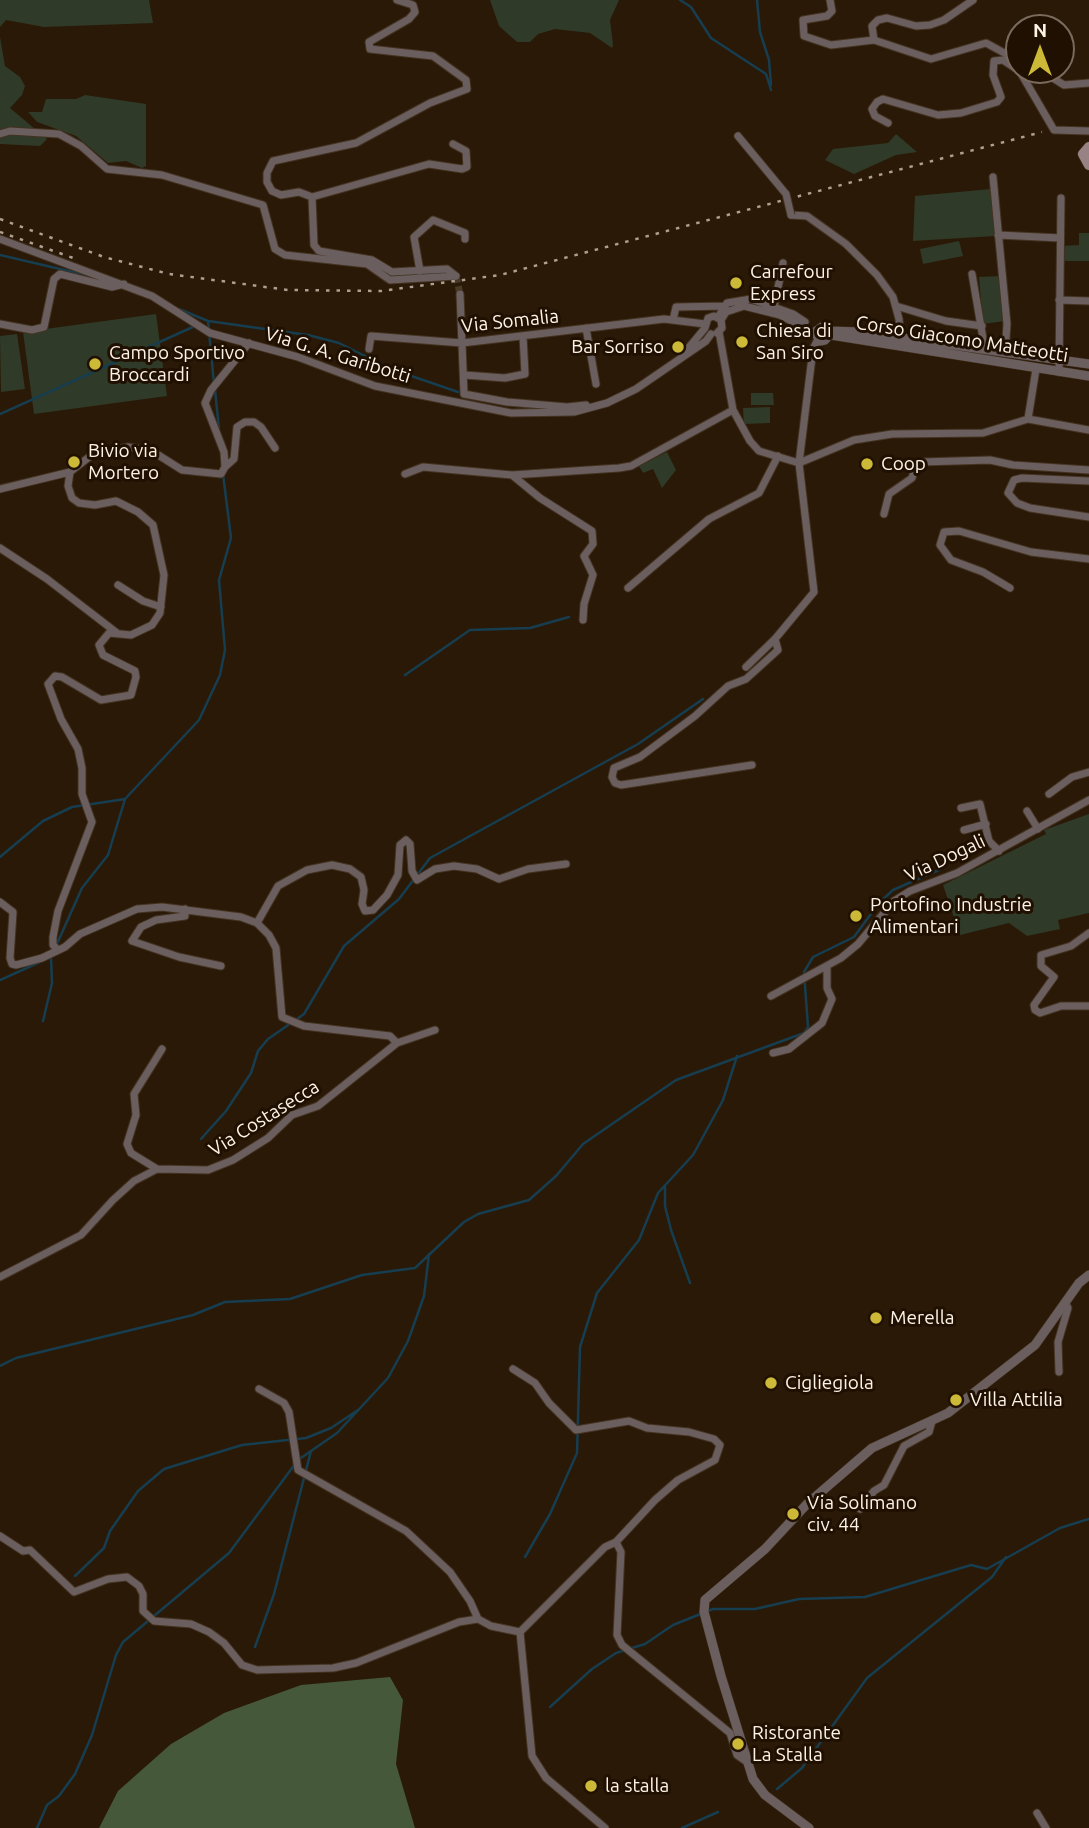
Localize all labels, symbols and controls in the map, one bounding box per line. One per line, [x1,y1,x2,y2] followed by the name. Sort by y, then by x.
[1005,14,1075,84] north arrow
[1033,19,1047,41] text: N
[750,261,833,305] place label: Carrefour Express
[728,275,744,291] marker: Carrefour Express
[460,305,560,337] street label: Via Somalia
[854,311,1070,367] street label: Corso Giacomo Matteotti
[756,320,832,364] place label: Chiesa di San Siro
[262,322,414,388] street label: Via G. A. Garibotti
[734,334,750,350] marker: Chiesa di San Siro
[571,336,664,358] place label: Bar Sorriso
[670,339,686,355] marker: Bar Sorriso
[109,342,245,386] place label: Campo Sportivo Broccardi
[87,356,103,372] marker: Campo Sportivo Broccardi
[88,440,159,484] place label: Bivio via Mortero
[881,453,926,475] place label: Coop
[66,454,82,470] marker: Bivio via Mortero
[859,456,875,472] marker: Coop
[901,829,989,887] street label: Via Dogali
[870,894,1032,938] place label: Portofino Industrie Alimentari
[848,908,864,924] marker: Portofino Industrie Alimentari
[205,1075,323,1161] street label: Via Costasecca
[890,1307,954,1329] place label: Merella
[868,1310,884,1326] marker: Merella
[785,1372,874,1394] place label: Cigliegiola
[763,1375,779,1391] marker: Cigliegiola
[970,1389,1063,1411] place label: Villa Attilia
[948,1392,964,1408] marker: Villa Attilia
[807,1492,917,1536] place label: Via Solimano civ. 44
[785,1506,801,1522] marker: Via Solimano civ. 44
[752,1722,841,1766] place label: Ristorante La Stalla
[730,1736,746,1752] marker: Ristorante La Stalla
[605,1775,669,1797] place label: la stalla
[583,1778,599,1794] marker: la stalla

